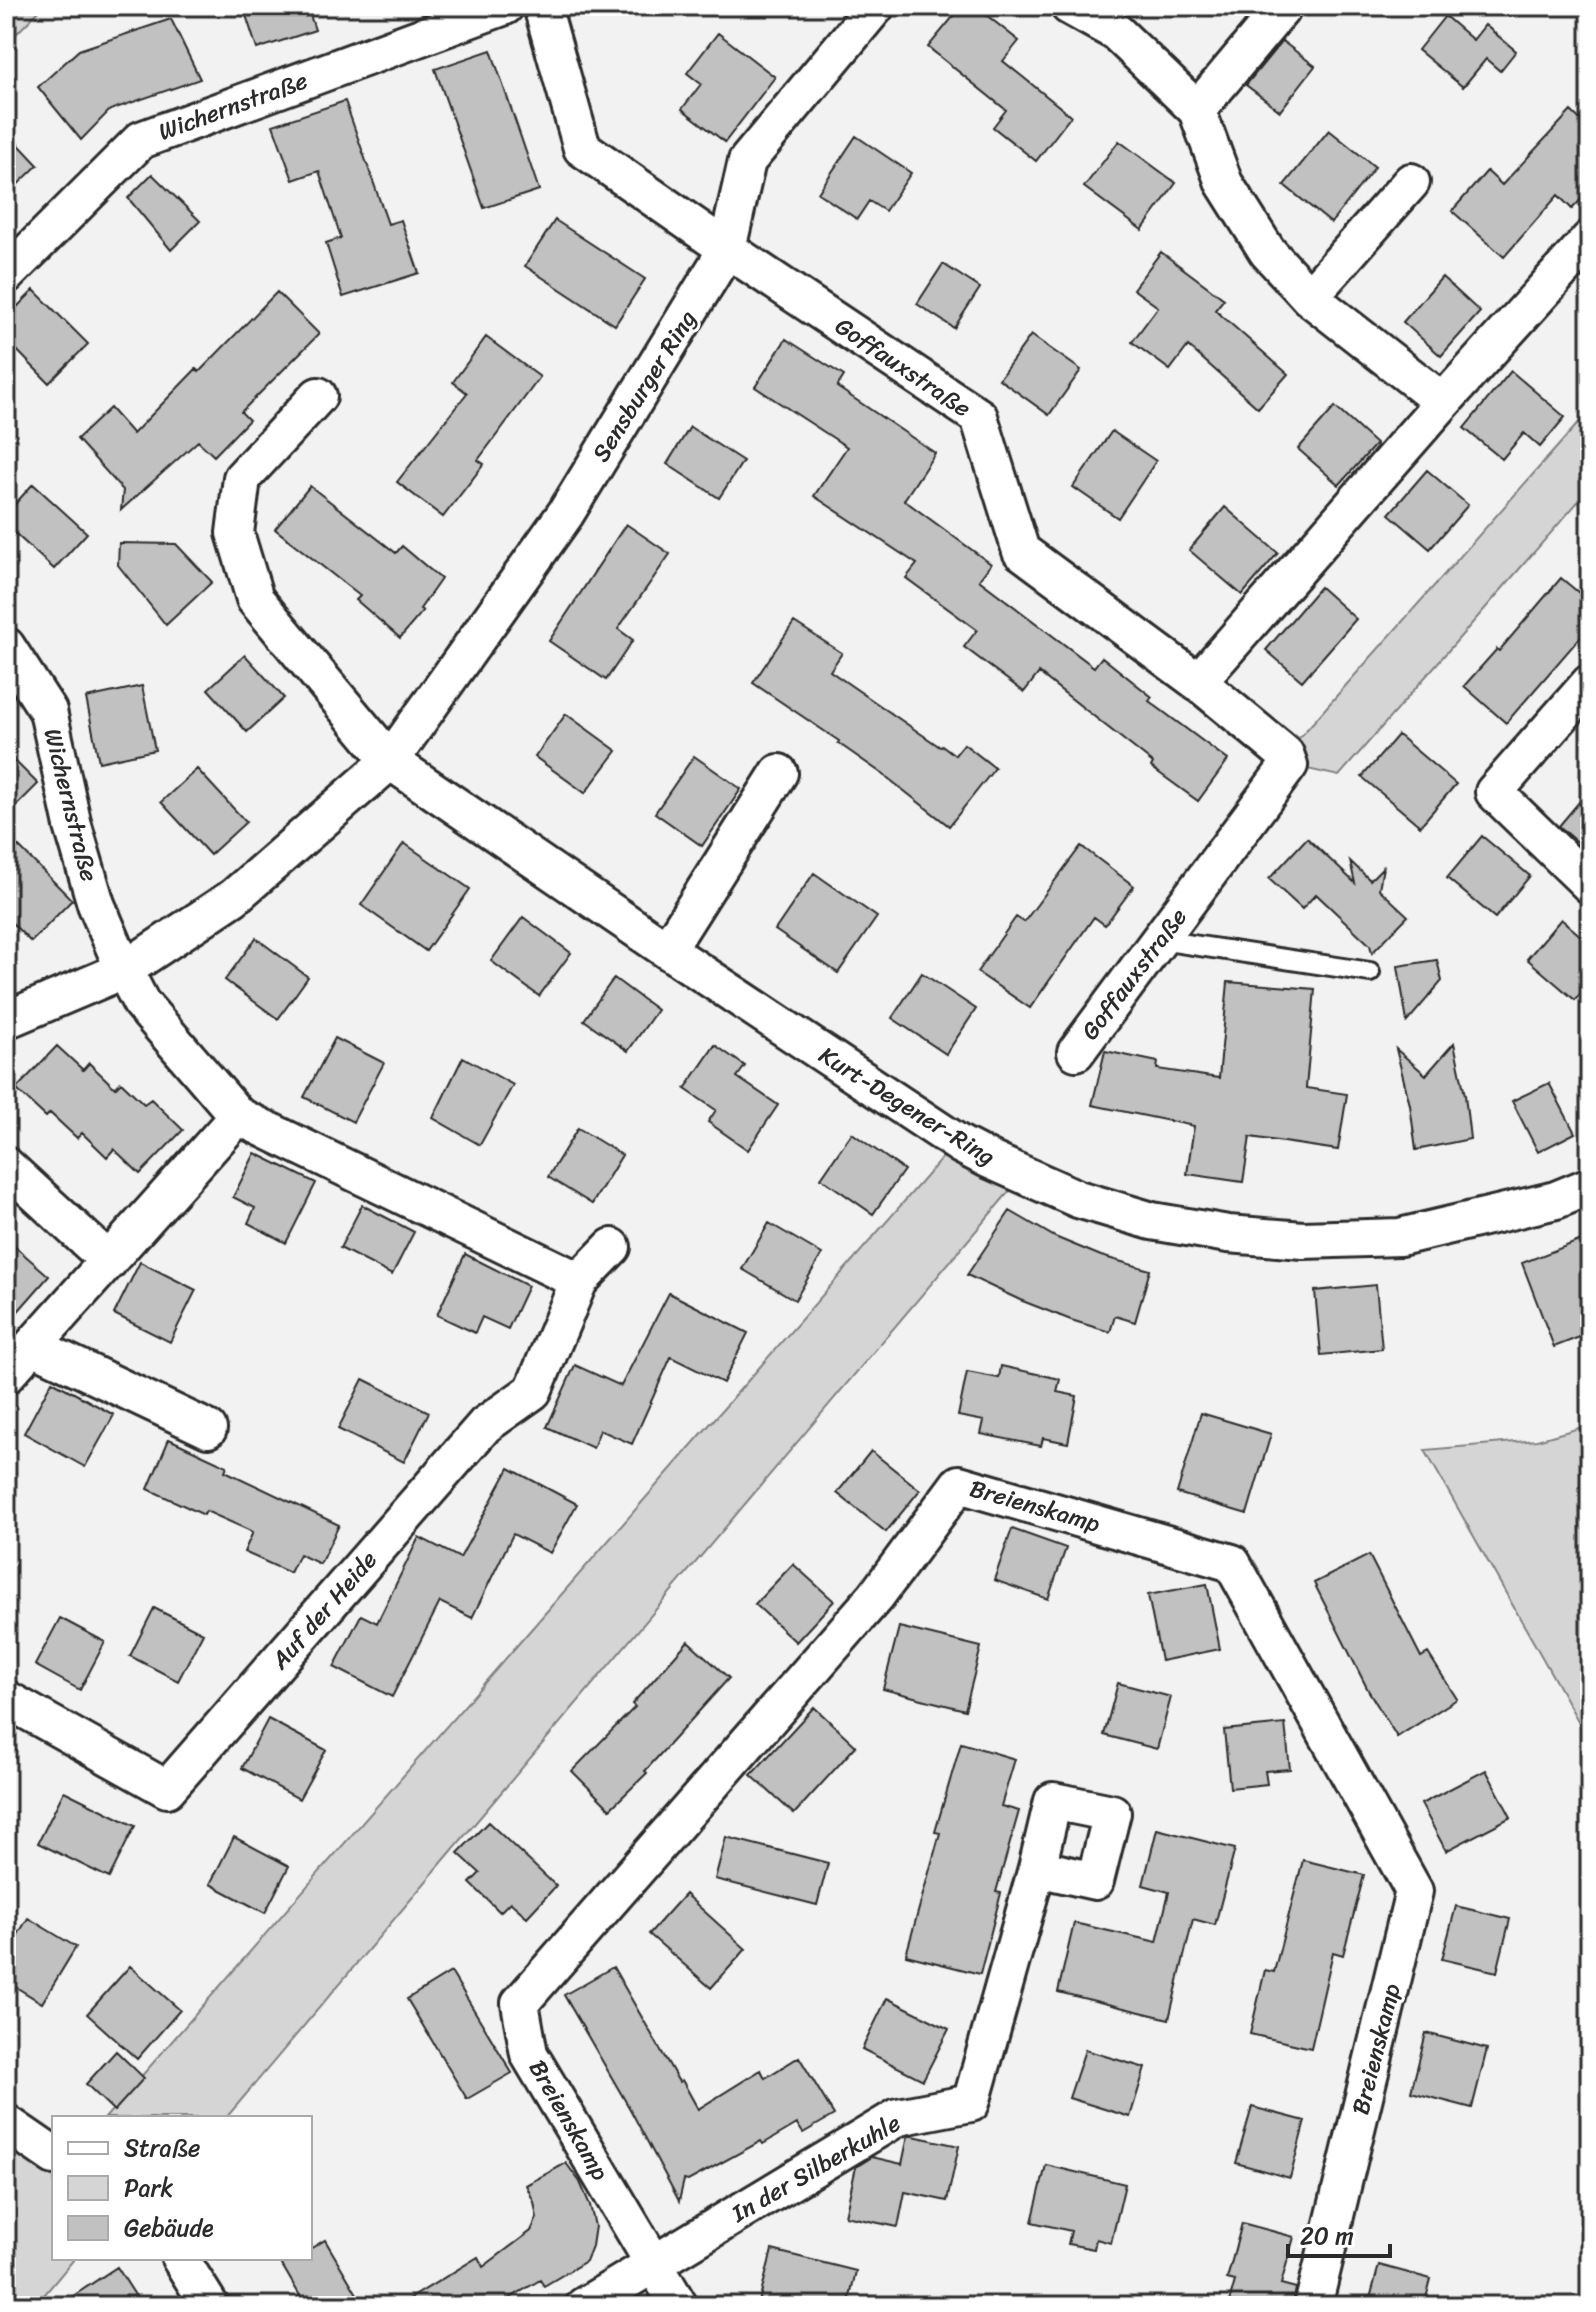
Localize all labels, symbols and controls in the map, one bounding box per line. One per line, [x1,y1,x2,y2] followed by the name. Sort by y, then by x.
[152,60,314,152] street label: Wichernstraße
[580,302,708,470] street label: Sensburger Ring
[826,306,980,428] street label: Goffauxstraße
[32,724,110,886] street label: Wichernstraße
[1070,899,1198,1049] street label: Goffauxstraße
[810,1035,1004,1177] street label: Kurt-Degener-Ring
[965,1467,1106,1545] street label: Breienskamp
[259,1541,388,1680] street label: Auf der Heide
[1339,1979,1413,2119] street label: Breienskamp
[517,2051,621,2189] street label: Breienskamp
[722,2102,909,2234] street label: In der Silberkuhle
[52,2116,312,2260] legend
[124,2127,200,2169] text: Straße
[124,2167,173,2209] text: Park
[124,2207,214,2249] text: Gebäude
[1288,2208,1390,2258] scale bar
[1300,2215,1354,2257] text: 20 m

